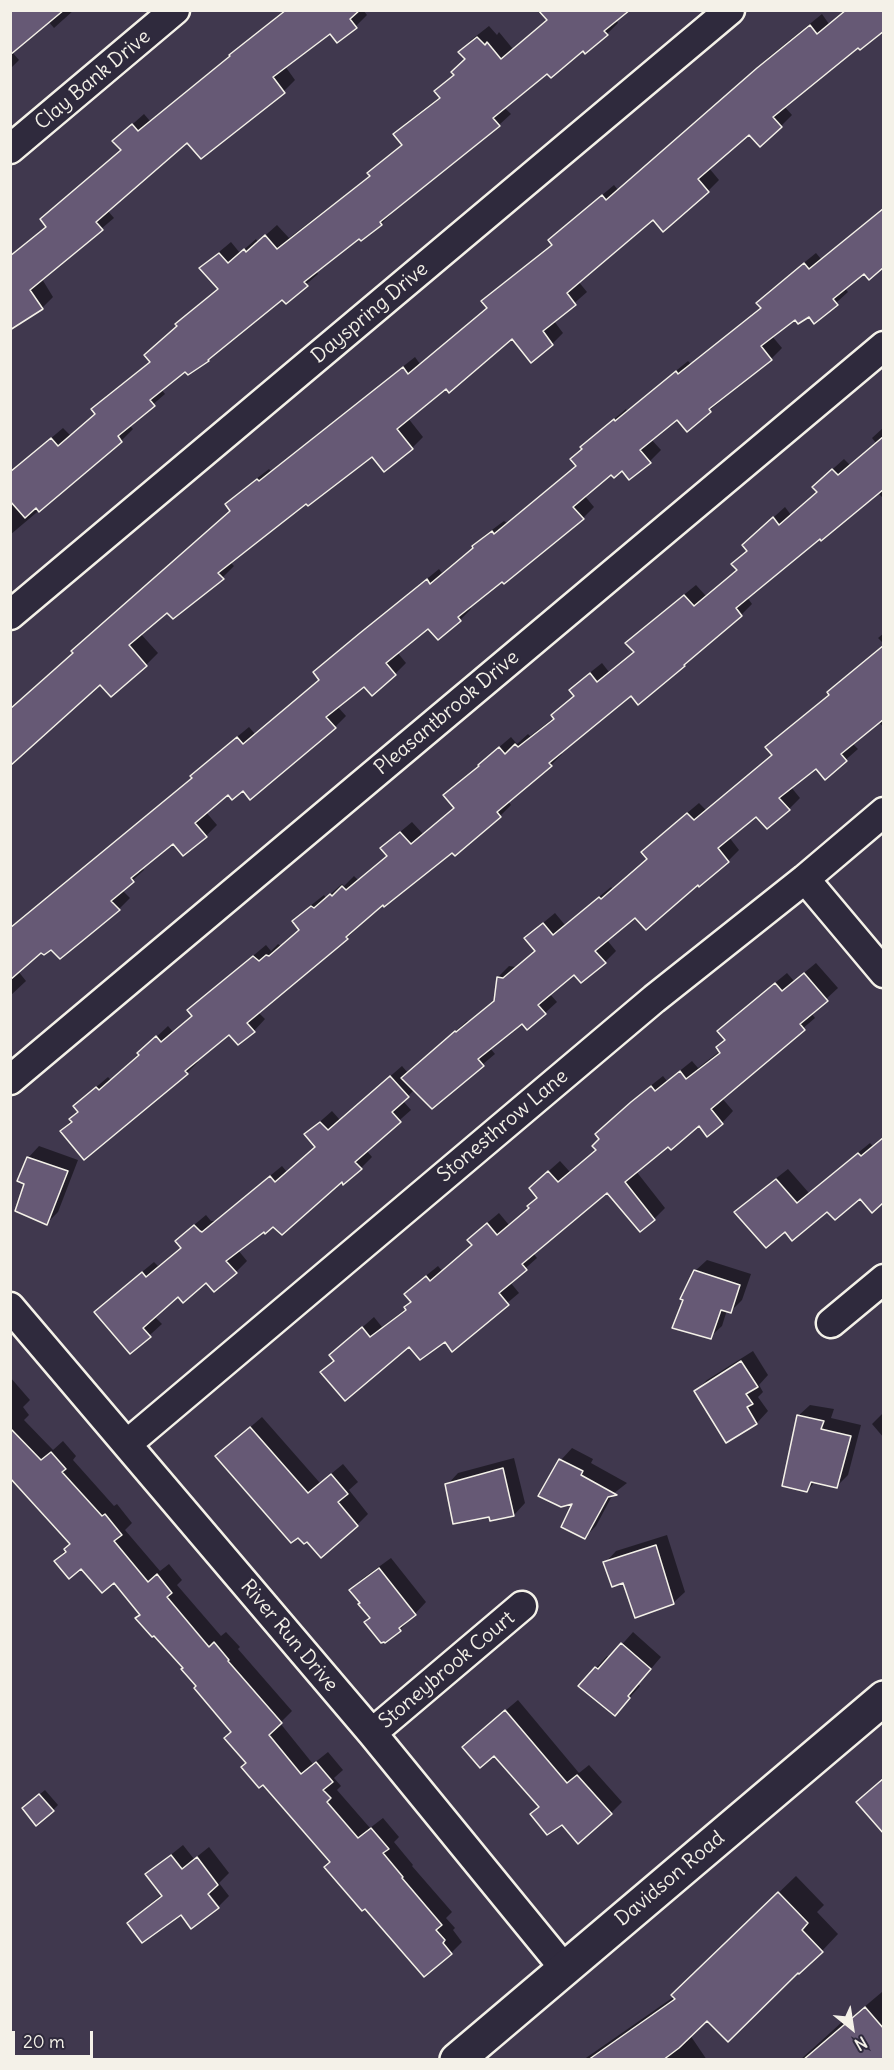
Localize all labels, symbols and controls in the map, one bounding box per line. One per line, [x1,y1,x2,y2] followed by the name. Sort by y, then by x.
[30,25,156,135] street label: Clay Bank Drive
[307,257,433,369] street label: Dayspring Drive
[370,646,524,780] street label: Pleasantbrook Drive
[433,1065,573,1187] street label: Stonesthrow Lane
[235,1575,343,1697] street label: River Run Drive
[374,1606,520,1734] street label: Stoneybrook Court
[611,1826,729,1932] street label: Davidson Road
[822,1998,882,2058] north arrow
[15,2019,96,2057] scale bar
[23,2030,65,2053] text: 20 m
[851,2032,871,2055] text: N

